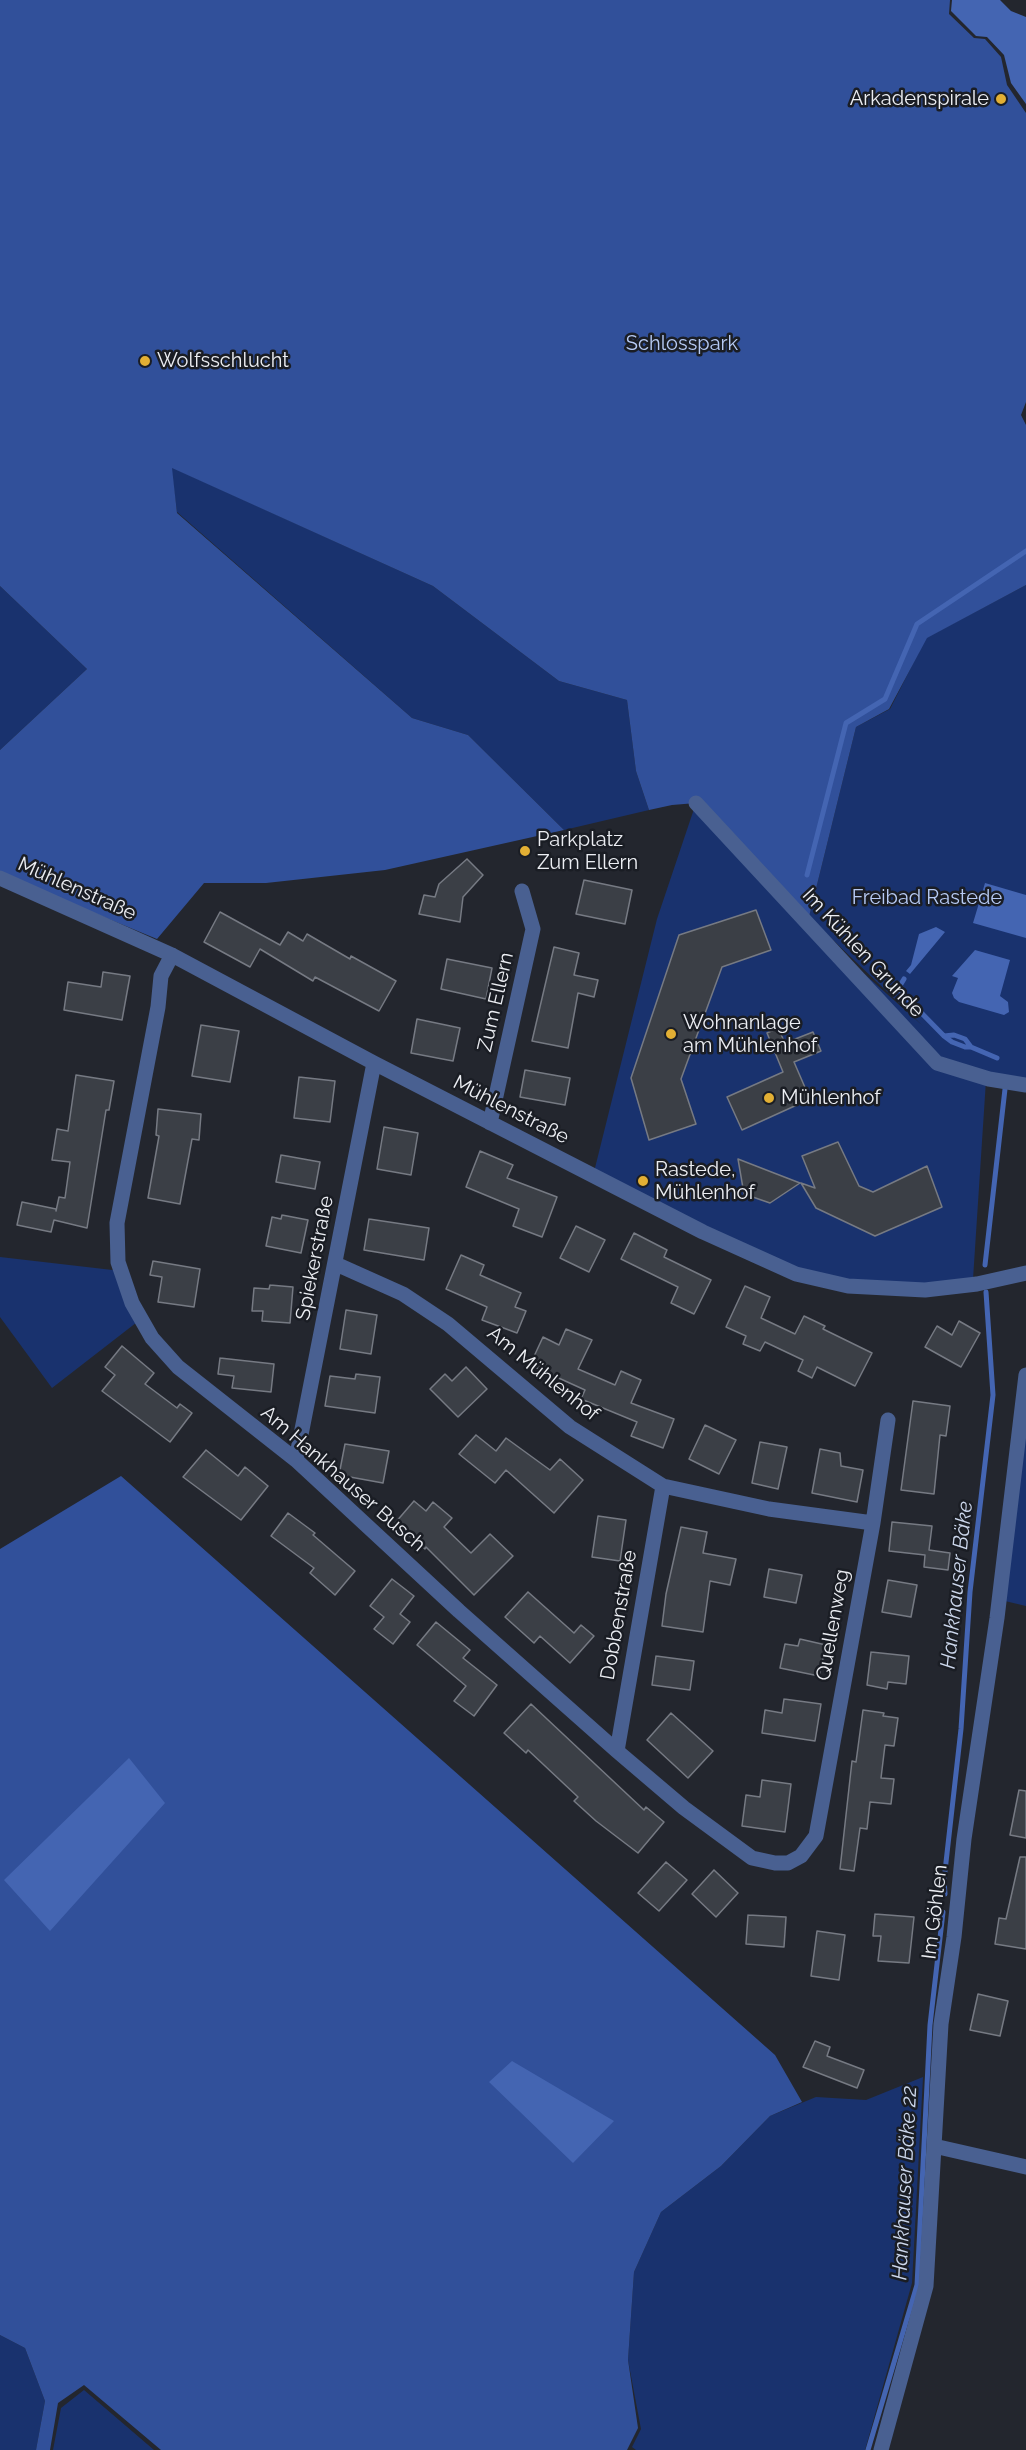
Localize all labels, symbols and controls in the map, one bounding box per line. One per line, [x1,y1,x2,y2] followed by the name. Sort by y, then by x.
[850,87,989,111] place label: Arkadenspirale
[994,92,1008,106] marker: Arkadenspirale
[626,332,738,356] park label: Schlosspark
[157,349,289,373] place label: Wolfsschlucht
[138,354,152,368] marker: Wolfsschlucht
[537,828,638,875] place label: Parkplatz Zum Ellern
[518,844,532,858] marker: Parkplatz Zum Ellern
[14,852,140,926] street label: Mühlenstraße
[797,884,929,1022] street label: Im Kühlen Grunde
[852,886,1002,910] park label: Freibad Rastede
[473,950,519,1054] street label: Zum Ellern
[683,1011,817,1058] place label: Wohnanlage am Mühlenhof
[664,1027,678,1041] marker: Wohnanlage am Mühlenhof
[449,1070,573,1150] street label: Mühlenstraße
[781,1086,881,1110] place label: Mühlenhof
[762,1091,776,1105] marker: Mühlenhof
[655,1158,755,1205] place label: Rastede, Mühlenhof
[636,1174,650,1188] marker: Rastede, Mühlenhof
[291,1194,339,1322] street label: Spiekerstraße
[482,1322,604,1426] street label: Am Mühlenhof
[256,1401,430,1557] street label: Am Hankhauser Busch
[936,1500,978,1670] water label: Hankhauser Bäke
[596,1548,642,1682] street label: Dobbenstraße
[811,1567,855,1683] street label: Quellenweg
[917,1863,953,1961] street label: Im Göhlen
[887,2085,923,2281] water label: Hankhauser Bäke 22

